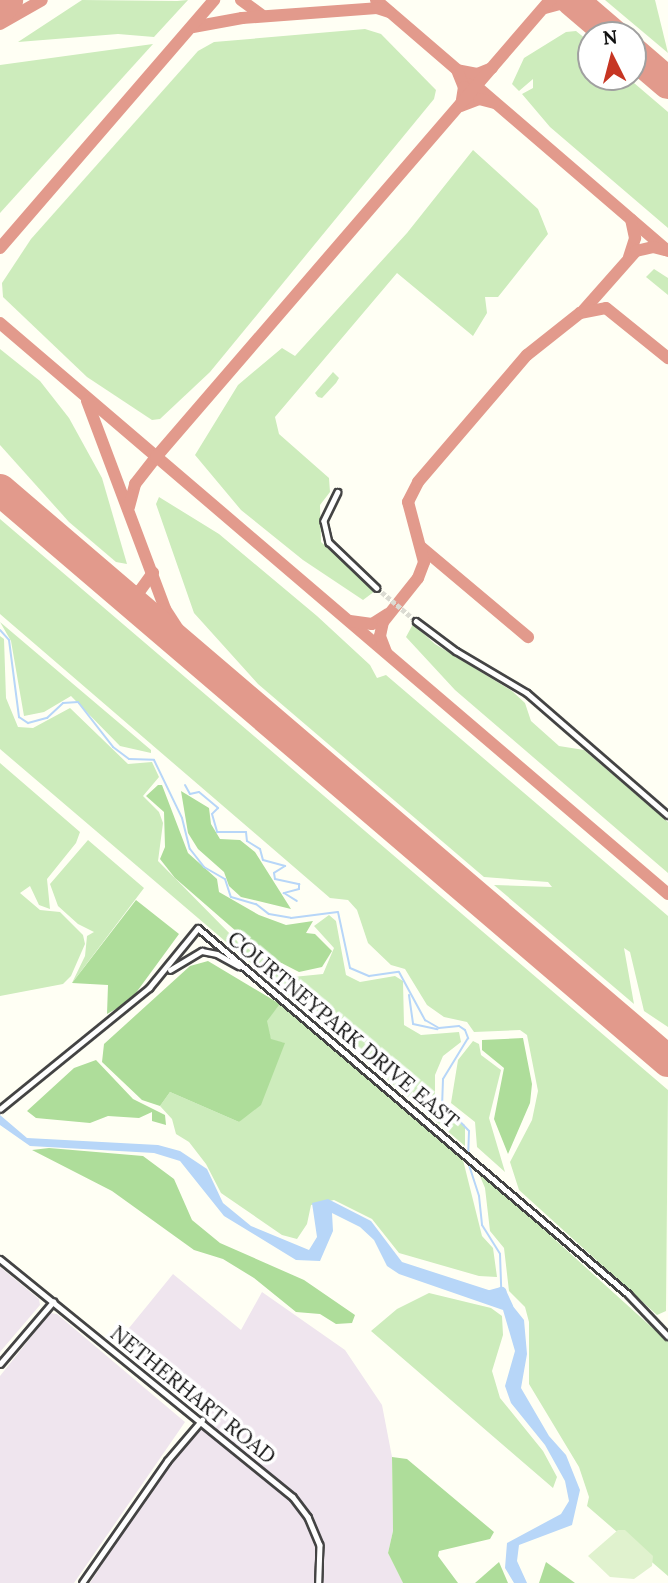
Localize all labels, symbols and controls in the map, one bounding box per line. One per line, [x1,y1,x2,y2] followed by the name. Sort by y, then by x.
[577,21,647,91] north arrow
[601,24,619,50] text: N
[222,926,464,1134] street label: COURTNEYPARK DRIVE EAST
[105,1321,281,1469] street label: NETHERHART ROAD

